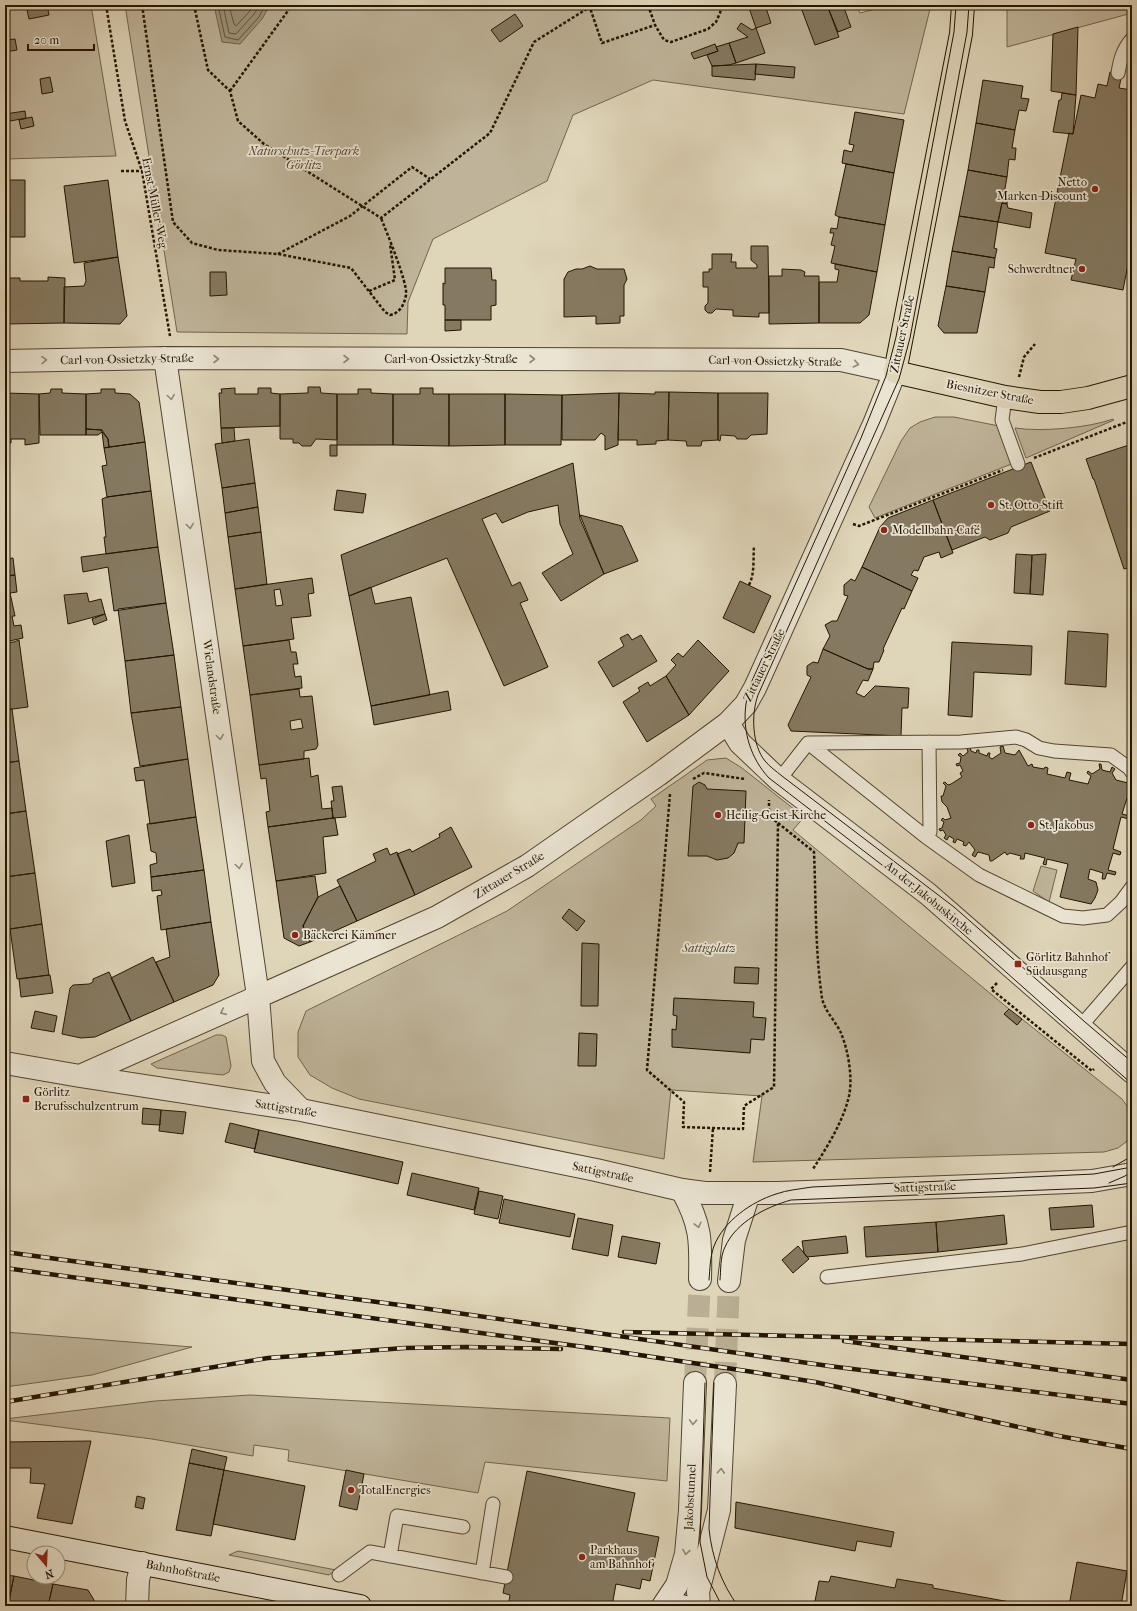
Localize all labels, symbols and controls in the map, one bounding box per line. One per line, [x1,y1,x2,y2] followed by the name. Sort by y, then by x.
[28,26,94,52] scale bar
[34,33,59,47] text: 20 m
[248,144,359,172] park label: Naturschutz-Tierpark Görlitz
[139,156,171,251] street label: Ernst-Müller-Weg
[997,175,1088,203] place label: Netto Marken-Discount
[1090,184,1100,194] marker: Netto Marken-Discount
[1008,262,1075,276] place label: Schwerdtner
[1077,264,1087,274] marker: Schwerdtner
[887,294,917,374] street label: Zittauer Straße
[60,351,194,367] street label: Carl-von-Ossietzky-Straße
[384,352,518,366] street label: Carl-von-Ossietzky-Straße
[708,353,842,369] street label: Carl-von-Ossietzky-Straße
[213,355,219,363] one-way arrow
[343,355,349,363] one-way arrow
[529,355,535,364] one-way arrow
[41,356,47,364] one-way arrow
[853,359,859,367] one-way arrow
[945,377,1035,407] street label: Biesnitzer Straße
[166,394,175,400] one-way arrow
[999,498,1065,512] place label: St. Otto-Stift
[986,500,996,510] marker: St. Otto-Stift
[185,523,194,529] one-way arrow
[892,523,980,537] place label: Modellbahn-Café
[879,525,889,535] marker: Modellbahn-Café
[740,626,788,704] street label: Zittauer Straße
[200,638,224,715] street label: Wielandstraße
[215,734,224,740] one-way arrow
[726,808,826,822] place label: Heilig-Geist-Kirche
[713,810,723,820] marker: Heilig-Geist-Kirche
[1039,818,1094,832] place label: St. Jakobus
[1026,820,1036,830] marker: St. Jakobus
[471,848,547,902] street label: Zittauer Straße
[881,858,976,938] street label: An der Jakobuskirche
[234,863,243,869] one-way arrow
[303,928,397,942] place label: Bäckerei Kämmer
[290,930,300,940] marker: Bäckerei Kämmer
[681,941,736,955] park label: Sattigplatz
[1026,950,1111,978] place label: Görlitz Bahnhof Südausgang
[1013,959,1023,969] marker: Görlitz Bahnhof Südausgang
[219,1007,227,1015] one-way arrow
[34,1085,139,1113] place label: Görlitz Berufsschulzentrum
[21,1094,31,1104] marker: Görlitz Berufsschulzentrum
[254,1096,318,1120] street label: Sattigstraße
[571,1159,635,1185] street label: Sattigstraße
[894,1179,956,1195] street label: Sattigstraße
[693,1222,701,1229] one-way arrow
[689,1419,698,1425] one-way arrow
[681,1463,699,1532] street label: Jakobstunnel
[716,1468,725,1474] one-way arrow
[359,1483,431,1497] place label: TotalEnergies
[346,1485,356,1495] marker: TotalEnergies
[590,1543,655,1571] place label: Parkhaus am Bahnhof
[26,1545,66,1585] north arrow
[682,1549,691,1555] one-way arrow
[577,1552,587,1562] marker: Parkhaus am Bahnhof
[145,1557,221,1585] street label: Bahnhofstraße
[42,1566,55,1582] text: N

